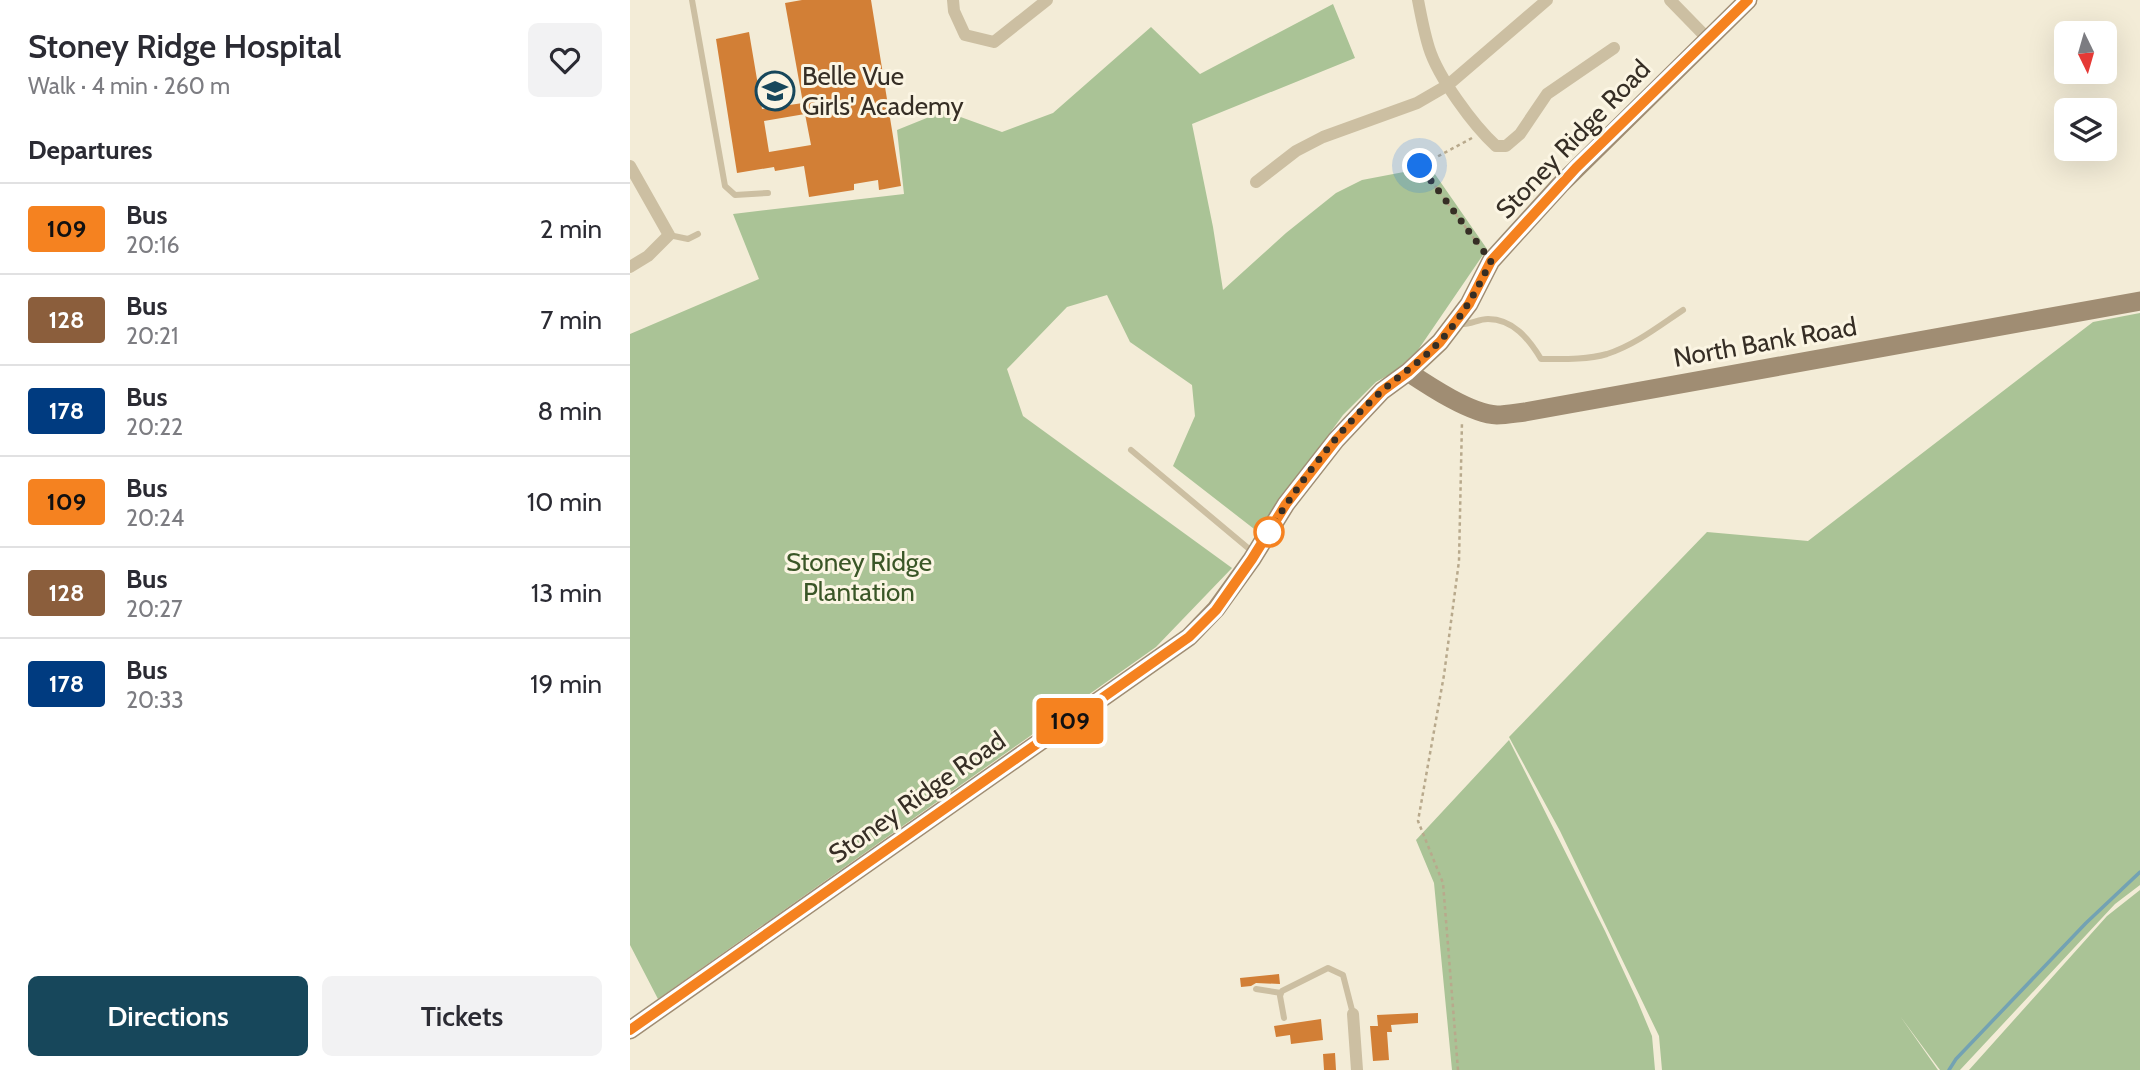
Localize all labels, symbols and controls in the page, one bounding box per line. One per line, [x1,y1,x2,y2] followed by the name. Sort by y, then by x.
[2054,21,2118,84] north arrow
[2054,21,2117,161] map controls
[528,23,602,97] button: heart
[28,26,341,66] text: Stoney Ridge Hospital
[1489,53,1657,225] street label: Stoney Ridge Road
[802,60,964,122] place label: Belle Vue Girls' Academy
[754,70,796,112] school or university icon: Belle Vue Girls' Academy
[28,72,230,100] text: Walk · 4 min · 260 m
[2054,98,2117,161] button: layers
[28,134,152,166] text: Departures
[1402,148,1437,183] your location
[126,199,167,231] text: Bus
[540,213,602,245] text: 2 min
[47,214,86,243] text: 109
[126,231,179,259] text: 20:16
[126,290,167,322] text: Bus
[540,304,602,336] text: 7 min
[48,305,85,334] text: 128
[1671,310,1859,374] street label: North Bank Road
[126,322,178,350] text: 20:21
[126,381,167,413] text: Bus
[538,395,602,427] text: 8 min
[49,396,84,425] text: 178
[126,413,183,441] text: 20:22
[126,472,167,504] text: Bus
[527,486,602,518] text: 10 min
[47,487,86,516] text: 109
[126,504,184,532] text: 20:24
[1254,517,1284,547] unlabelled marker
[786,546,932,608] park label: Stoney Ridge Plantation
[126,563,167,595] text: Bus
[531,577,602,609] text: 13 min
[48,578,85,607] text: 128
[126,595,183,623] text: 20:27
[126,654,167,686] text: Bus
[530,668,602,700] text: 19 min
[49,669,84,698] text: 178
[126,686,184,714] text: 20:33
[1030,698,1110,744] line badge: 109
[1050,706,1090,735] text: 109
[822,724,1012,870] street label: Stoney Ridge Road
[28,976,308,1056] button: Directions
[322,976,602,1056] button: Tickets

